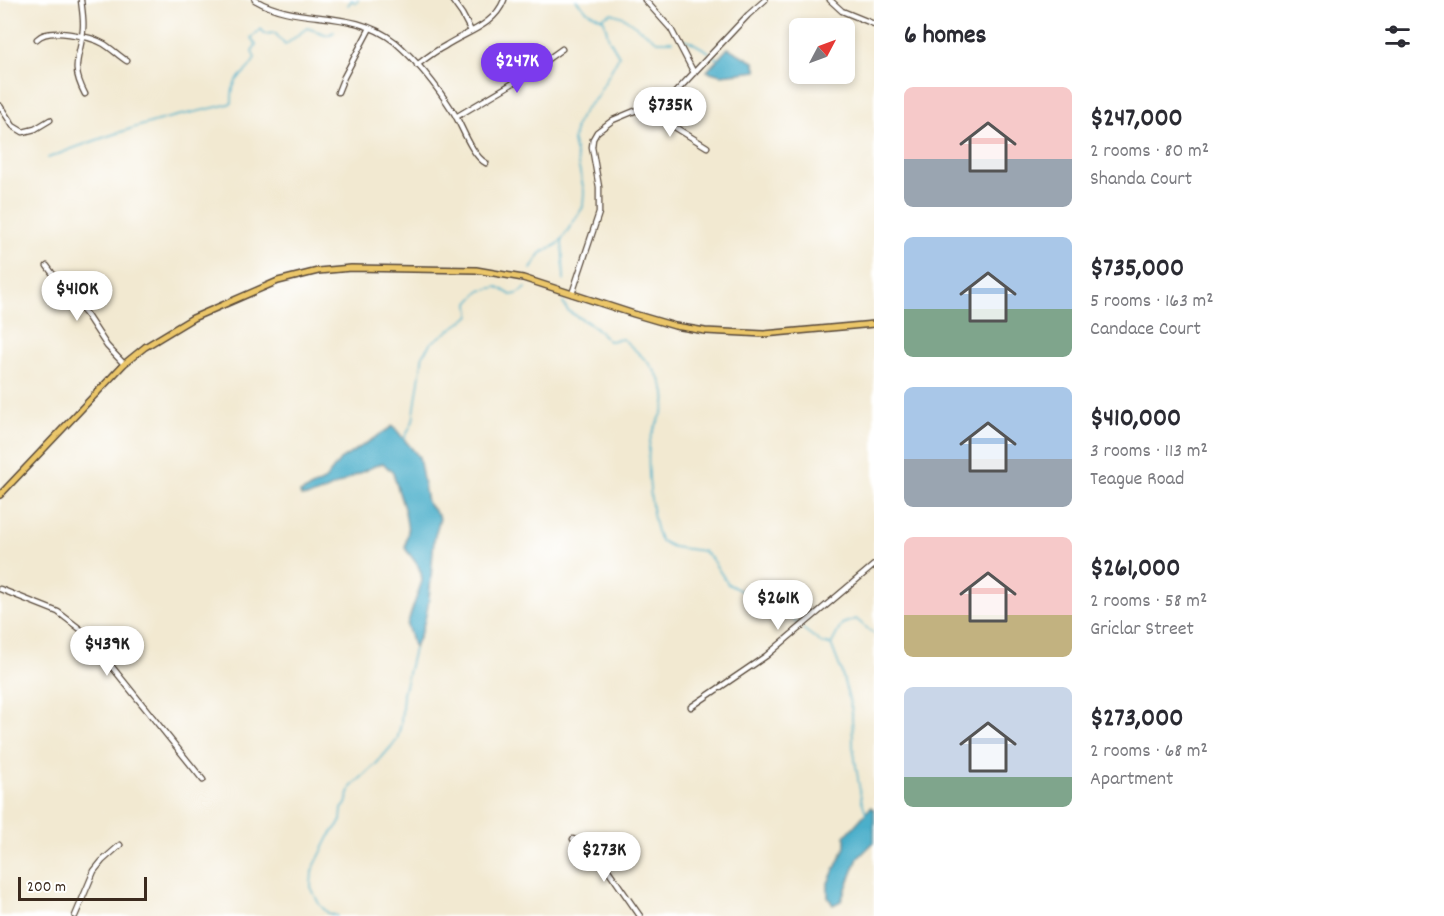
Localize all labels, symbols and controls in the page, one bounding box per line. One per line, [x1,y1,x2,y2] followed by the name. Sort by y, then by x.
[789,18,855,84] north arrow
[789,18,855,84] map controls
[904,18,986,55] text: 6 homes
[1381,20,1414,53] icon: filters
[475,43,559,94] pin: $247K
[495,48,539,76] text: $247K
[628,87,712,138] pin: $735K
[647,92,693,120] text: $735K
[1090,101,1183,138] text: $247,000
[952,111,1024,183] icon: home
[1090,138,1209,166] text: 2 rooms · 80 m²
[1090,166,1192,194] text: Shanda Court
[1090,251,1184,288] text: $735,000
[952,261,1024,333] icon: home
[35,271,119,322] pin: $410K
[56,276,98,304] text: $410K
[1090,288,1214,316] text: 5 rooms · 163 m²
[1090,316,1201,344] text: Candace Court
[1090,401,1181,438] text: $410,000
[952,411,1024,483] icon: home
[1090,438,1208,466] text: 3 rooms · 113 m²
[1090,466,1184,494] text: Teague Road
[1090,551,1180,588] text: $261,000
[952,561,1024,633] icon: home
[736,580,820,631] pin: $261K
[757,585,799,613] text: $261K
[1090,588,1207,616] text: 2 rooms · 58 m²
[1090,616,1194,644] text: Griclar Street
[65,626,149,677] pin: $439K
[84,631,130,659] text: $439K
[1090,701,1184,738] text: $273,000
[952,711,1024,783] icon: home
[1090,738,1208,766] text: 2 rooms · 68 m²
[1090,766,1173,794] text: Apartment
[562,832,646,883] pin: $273K
[582,837,626,865] text: $273K
[18,874,147,902] scale bar
[27,876,66,899] text: 200 m

